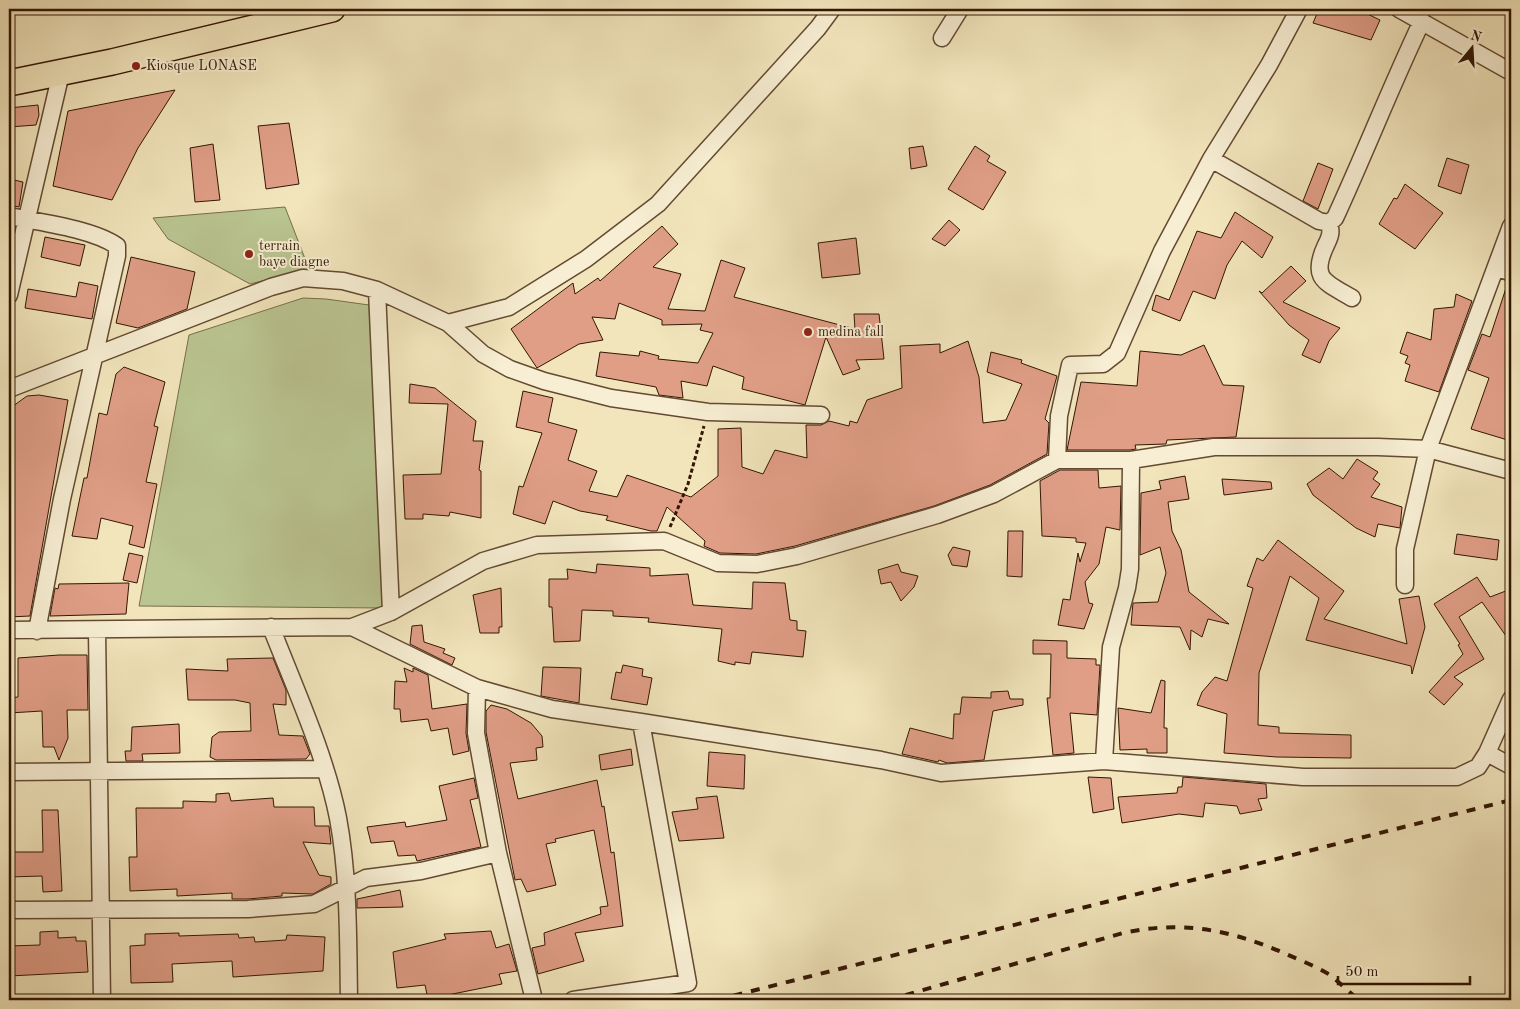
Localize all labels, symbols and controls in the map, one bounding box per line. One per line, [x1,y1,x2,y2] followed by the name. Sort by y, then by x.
[1448,22,1498,72] north arrow
[1468,28,1483,45] text: N
[146,59,257,73] place label: Kiosque LONASE
[130,60,142,72] marker: Kiosque LONASE
[259,239,330,269] place label: terrain baye diagne
[243,248,255,260] marker: terrain baye diagne
[818,325,884,339] place label: medina fall
[802,326,814,338] marker: medina fall
[1338,954,1470,986] scale bar
[1345,965,1379,980] text: 50 m

